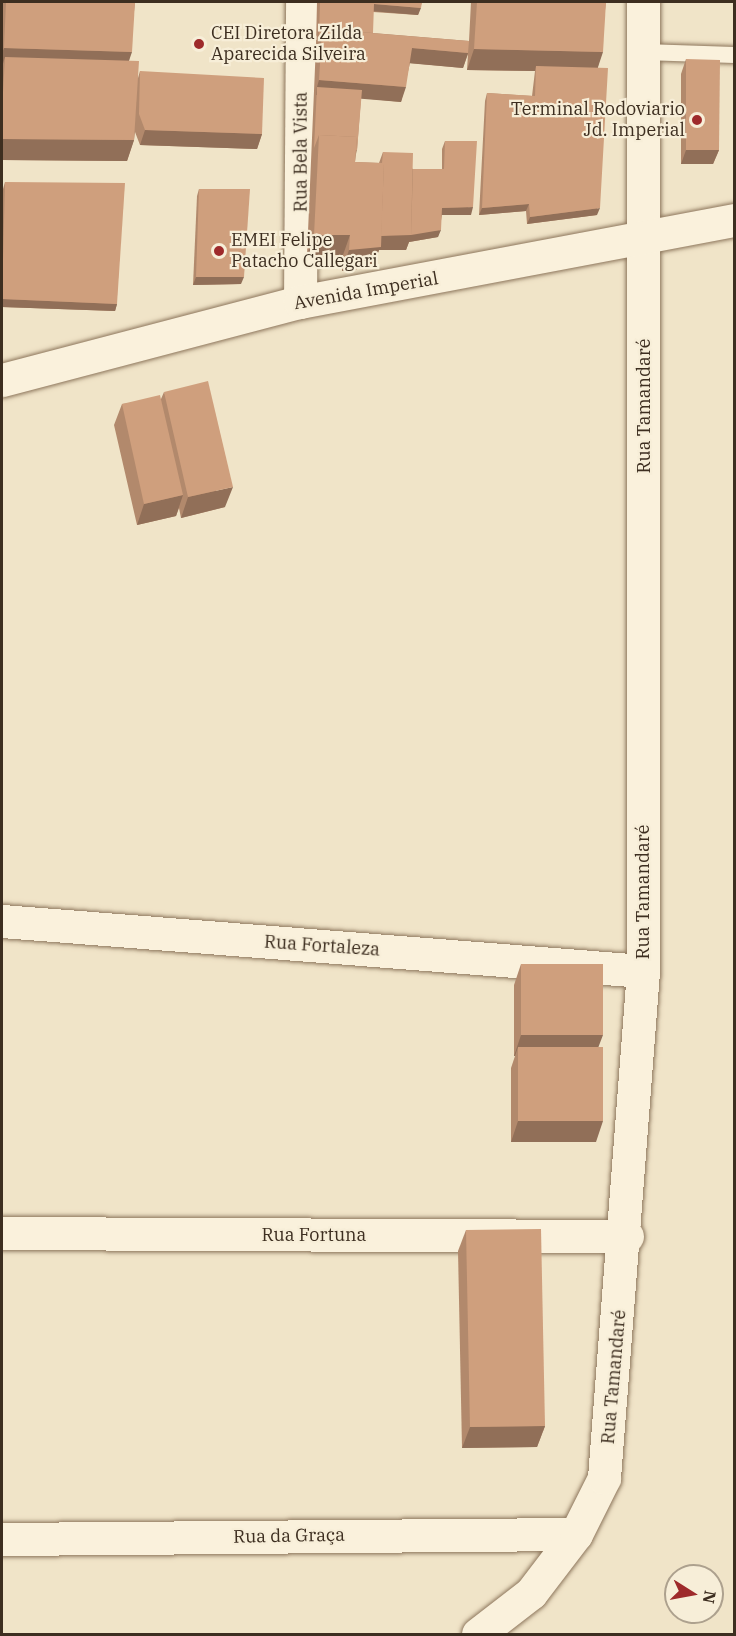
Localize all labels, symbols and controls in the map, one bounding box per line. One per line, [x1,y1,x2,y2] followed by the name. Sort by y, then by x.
[211,23,366,66] place label: CEI Diretora Zilda Aparecida Silveira
[192,37,206,51] marker: CEI Diretora Zilda Aparecida Silveira
[290,92,312,212] street label: Rua Bela Vista
[511,99,685,142] place label: Terminal Rodoviario Jd. Imperial
[690,113,704,127] marker: Terminal Rodoviario Jd. Imperial
[231,230,378,272] place label: EMEI Felipe Patacho Callegari
[212,244,226,258] marker: EMEI Felipe Patacho Callegari
[292,268,440,314] street label: Avenida Imperial
[633,339,655,473] street label: Rua Tamandaré
[632,825,654,959] street label: Rua Tamandaré
[263,931,381,961] street label: Rua Fortaleza
[262,1224,366,1246] street label: Rua Fortuna
[597,1309,631,1445] street label: Rua Tamandaré
[233,1524,345,1548] street label: Rua da Graça
[664,1564,724,1624] north arrow
[699,1589,721,1605] text: N

